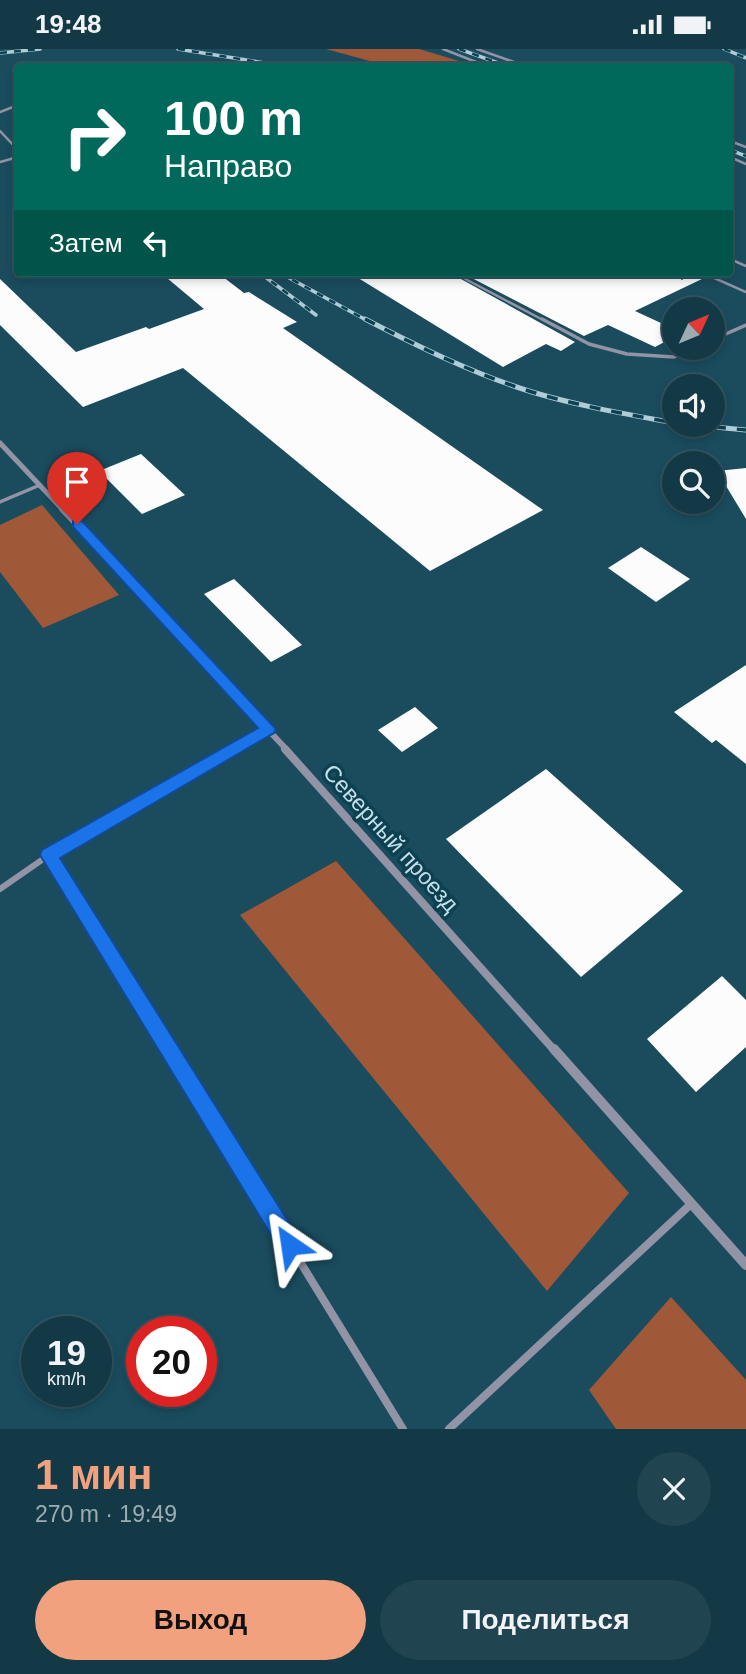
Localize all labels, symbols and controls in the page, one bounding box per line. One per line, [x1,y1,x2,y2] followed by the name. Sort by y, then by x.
[35,9,102,39] text: 19:48
[49,91,140,182] icon: right
[164,91,303,145] text: 100 m
[164,148,292,184] text: Направо
[137,224,175,262] icon: left
[49,228,123,258] text: Затем
[662,297,724,361] north arrow
[662,297,725,514] map controls
[662,374,725,437] button: sound
[662,451,725,514] button: search
[47,452,107,524] pin
[58,463,96,501] icon: arrive
[318,759,464,917] street label: Северный проезд
[253,1208,327,1282] position arrow
[126,1316,217,1407] speed limit sign: 20
[47,1333,86,1372] text: 19
[47,1369,86,1389] text: km/h
[35,1451,152,1498] text: 1 мин
[637,1452,711,1526] button: close
[35,1501,177,1527] text: 270 m · 19:49
[35,1580,366,1660] button: Выход
[380,1580,711,1660] button: Поделиться

